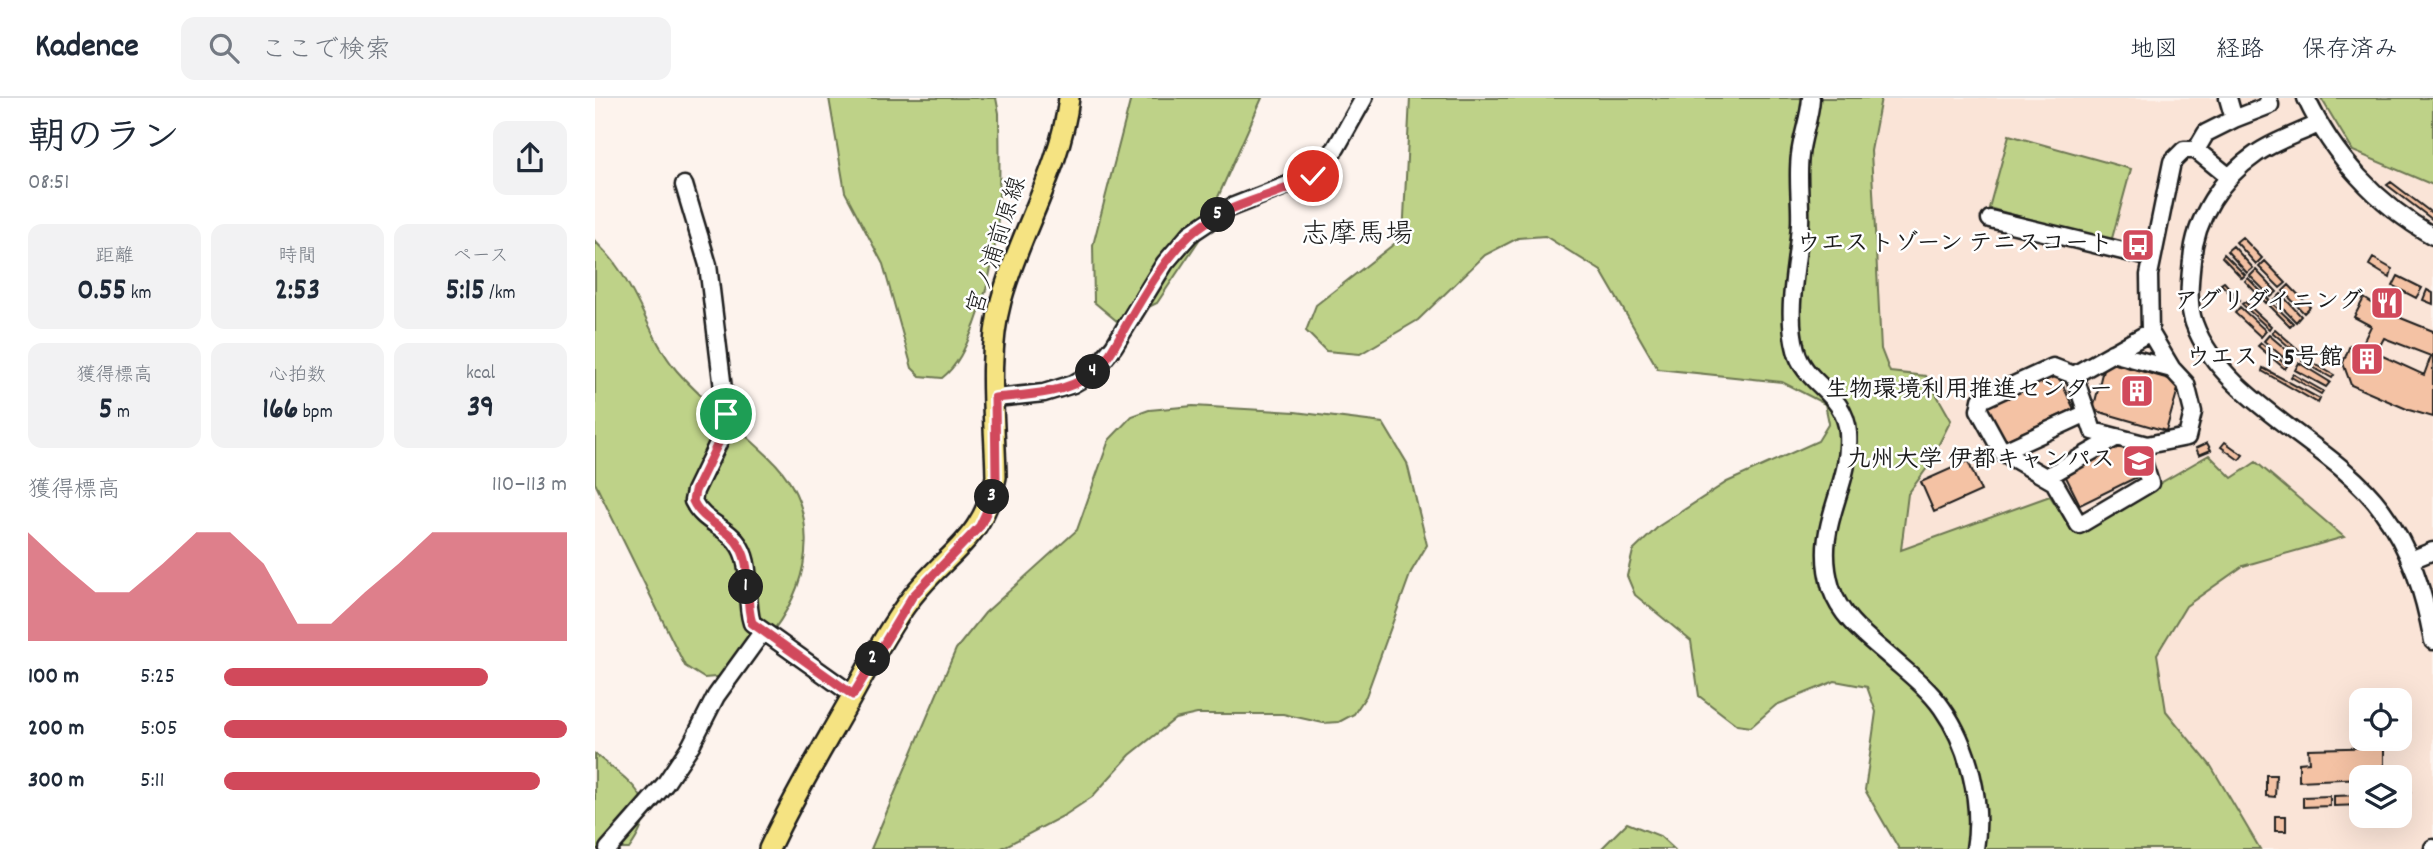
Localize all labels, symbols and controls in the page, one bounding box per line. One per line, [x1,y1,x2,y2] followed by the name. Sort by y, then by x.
[181,17,671,80] search box
[35,25,139,72] text: Kadence
[205,29,243,67] icon: search
[261,33,391,70] text: ここで検索
[2130,34,2178,68] text: 地図
[2216,34,2264,68] text: 経路
[2302,34,2398,68] text: 保存済み
[28,113,180,168] text: 朝のラン
[493,121,567,195] button: share
[1283,146,1343,206] pin
[1294,157,1332,195] icon: check
[28,167,69,200] text: 08:51
[960,172,1036,320] street label: 宮ノ浦前原線
[1201,198,1235,232] pin: 5
[1213,201,1222,228] text: 5
[1301,217,1413,257] district label: 志摩馬場
[2119,226,2157,264] bus stop icon: ウエストゾーン テニスコート
[1796,228,2113,262] place label: ウエストゾーン テニスコート
[95,244,134,271] text: 距離
[278,244,317,271] text: 時間
[453,244,508,271] text: ペース
[77,271,126,314] text: 0.55
[275,271,320,314] text: 2:53
[446,271,485,314] text: 5:15
[126,281,152,308] text: km
[485,281,515,308] text: /km
[2368,284,2406,322] restaurant icon: アグリダイニング
[2174,286,2363,320] place label: アグリダイニング
[2348,340,2386,378] building icon: ウエスト5号館
[2186,342,2343,376] place label: ウエスト5号館
[1075,354,1111,390] pin: 4
[1089,358,1096,385] text: 4
[466,361,495,388] text: kcal
[76,363,153,390] text: 獲得標高
[269,363,326,390] text: 心拍数
[2118,372,2156,410] building icon: 生物環境利用推進センター
[1825,374,2113,408] place label: 生物環境利用推進センター
[696,384,756,444] pin
[467,388,494,431] text: 39
[99,390,113,433] text: 5
[262,390,298,433] text: 166
[707,395,745,433] icon: arrive
[113,400,130,427] text: m
[298,400,333,427] text: bpm
[2120,442,2158,480] school or university icon: 九州大学 伊都キャンパス
[1846,444,2115,478] place label: 九州大学 伊都キャンパス
[492,469,567,502] text: 110–113 m
[28,475,120,508] text: 獲得標高
[975,480,1009,514] pin: 3
[987,483,996,510] text: 3
[729,570,763,604] pin: 1
[743,573,748,600] text: 1
[855,642,891,676] pin: 2
[868,645,877,672] text: 2
[28,661,79,694] text: 100 m
[140,661,175,694] text: 5:25
[2349,688,2412,828] map controls
[2349,688,2412,751] button: locate
[28,713,84,746] text: 200 m
[140,713,178,746] text: 5:05
[28,765,84,798] text: 300 m
[140,765,165,798] text: 5:11
[2349,765,2412,828] button: layers

